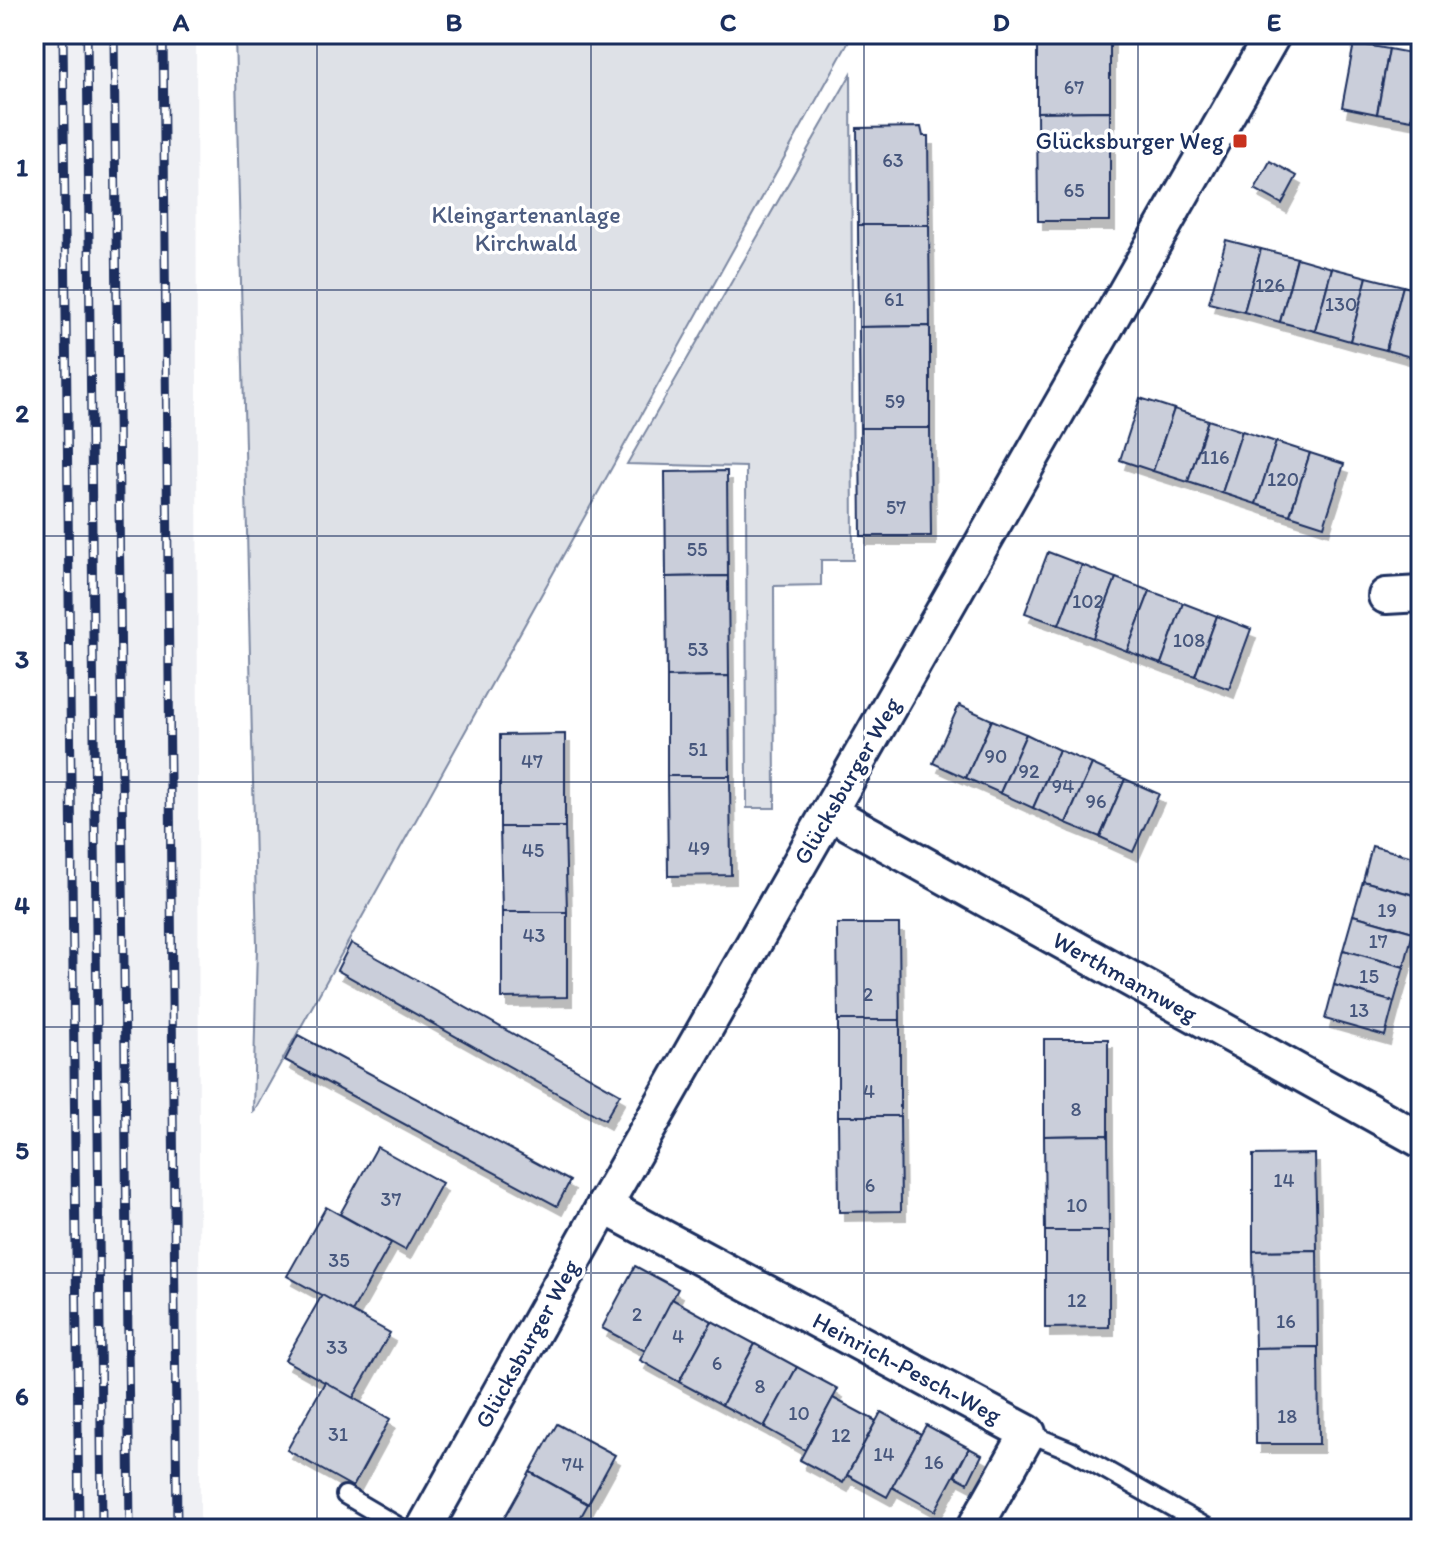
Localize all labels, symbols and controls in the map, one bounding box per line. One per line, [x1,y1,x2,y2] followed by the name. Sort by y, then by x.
[172,6,190,38] text: A
[446,6,463,38] text: B
[720,6,737,38] text: C
[992,6,1010,38] text: D
[1267,6,1281,38] text: E
[1064,75,1084,99] house number: 67
[1036,126,1225,155] place label: Glücksburger Weg
[1231,132,1249,150] marker: Glücksburger Weg
[882,148,904,172] house number: 63
[16,151,28,183] text: 1
[1063,178,1085,202] house number: 65
[431,200,621,257] park label: Kleingartenanlage Kirchwald
[1255,273,1285,297] house number: 126
[884,287,904,311] house number: 61
[1325,292,1357,316] house number: 130
[885,389,905,413] house number: 59
[15,397,29,429] text: 2
[1200,445,1230,469] house number: 116
[1267,467,1299,491] house number: 120
[886,495,906,519] house number: 57
[687,537,708,561] house number: 55
[1072,589,1105,613] house number: 102
[1173,628,1205,652] house number: 108
[687,637,709,661] house number: 53
[15,643,29,675] text: 3
[787,691,907,870] street label: Glücksburger Weg
[688,737,708,761] house number: 51
[985,744,1007,768] house number: 90
[521,749,543,773] house number: 47
[1019,759,1040,783] house number: 92
[1052,774,1074,798] house number: 94
[1085,789,1107,813] house number: 96
[688,836,710,860] house number: 49
[522,838,544,862] house number: 45
[14,889,30,921] text: 4
[1377,898,1397,922] house number: 19
[523,923,546,947] house number: 43
[1048,925,1203,1029] street label: Werthmannweg
[1368,929,1388,953] house number: 17
[1359,964,1379,988] house number: 15
[863,982,874,1006] house number: 2
[1349,998,1369,1022] house number: 13
[863,1079,875,1103] house number: 4
[1071,1097,1082,1121] house number: 8
[15,1134,29,1166] text: 5
[1273,1168,1295,1192] house number: 14
[865,1173,875,1197] house number: 6
[381,1187,401,1211] house number: 37
[1066,1193,1088,1217] house number: 10
[328,1248,350,1272] house number: 35
[468,1254,585,1433] street label: Glücksburger Weg
[1067,1288,1087,1312] house number: 12
[632,1302,643,1326] house number: 2
[808,1306,1007,1430] street label: Heinrich-Pesch-Weg
[1276,1309,1296,1333] house number: 16
[672,1324,684,1348] house number: 4
[326,1335,348,1359] house number: 33
[712,1351,722,1375] house number: 6
[755,1374,766,1398] house number: 8
[15,1380,29,1412] text: 6
[788,1401,810,1425] house number: 10
[1277,1404,1297,1428] house number: 18
[328,1422,348,1446] house number: 31
[831,1423,851,1447] house number: 12
[873,1442,895,1466] house number: 14
[924,1450,944,1474] house number: 16
[562,1452,584,1476] house number: 74

